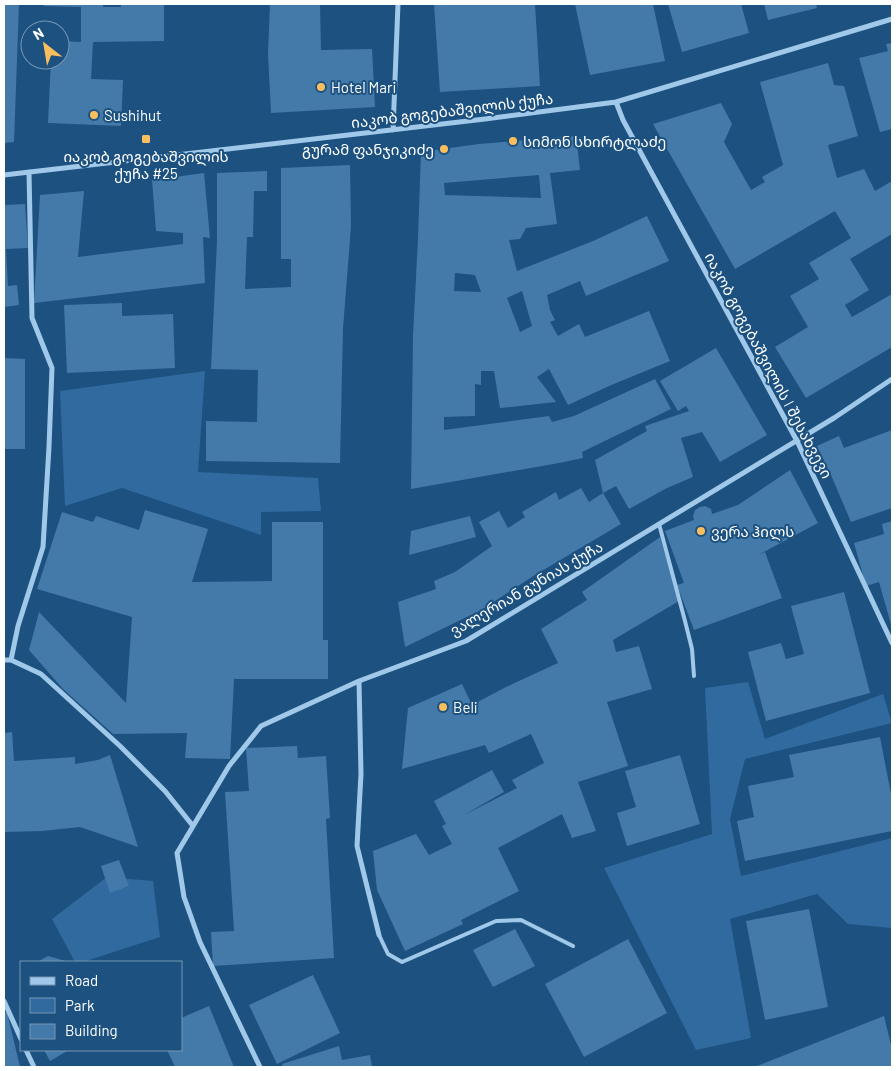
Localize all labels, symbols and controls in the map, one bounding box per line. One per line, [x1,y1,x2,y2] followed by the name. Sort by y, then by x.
[20,20,70,70] north arrow
[30,24,46,43] text: N
[331,78,396,96] place label: Hotel Mari
[315,81,327,93] marker: Hotel Mari
[350,89,554,132] street label: იაკობ გოგებაშვილის ქუჩა
[104,106,162,124] place label: Sushihut
[88,109,100,121] marker: Sushihut
[523,132,666,151] place label: სიმონ სხირტლაძე
[140,133,152,145] marker: იაკობ გოგებაშვილის ქუჩა #25
[507,135,519,147] marker: სიმონ სხირტლაძე
[302,140,434,159] place label: გურამ ფანჯიკიძე
[438,143,450,155] marker: გურამ ფანჯიკიძე
[63,147,229,183] place label: იაკობ გოგებაშვილის ქუჩა #25
[701,249,836,482] street label: იაკობ გოგებაშვილის I შესახვევი
[711,522,794,541] place label: ვერა ჰილს
[695,525,707,537] marker: ვერა ჰილს
[446,537,606,640] street label: ვალერიან გუნიას ქუჩა
[453,698,478,716] place label: Beli
[437,701,449,713] marker: Beli
[20,961,182,1051] legend
[65,971,98,989] text: Road
[65,996,95,1014] text: Park
[65,1021,118,1039] text: Building

